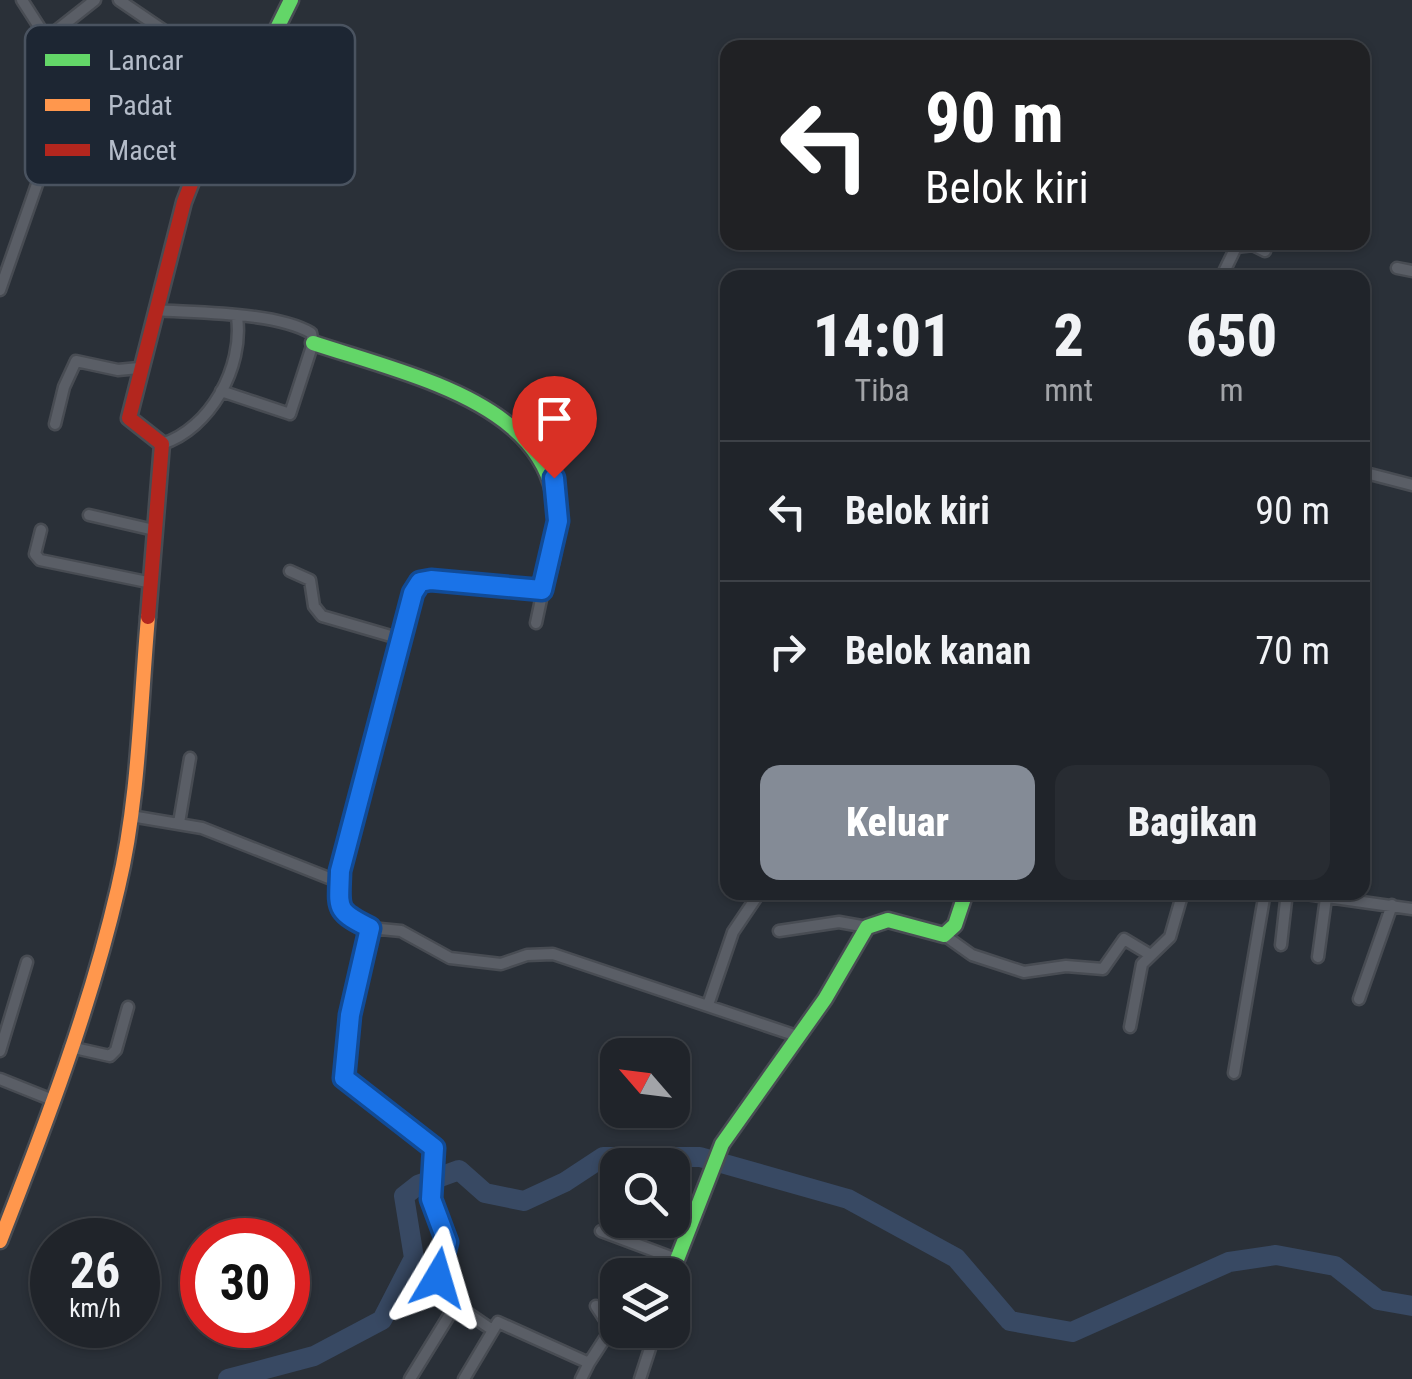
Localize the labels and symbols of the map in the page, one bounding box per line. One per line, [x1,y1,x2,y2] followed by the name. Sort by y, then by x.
[25,25,355,185] legend
[108,44,183,77] text: Lancar
[108,89,172,122] text: Padat
[108,134,177,167] text: Macet
[512,376,597,479] pin
[600,1038,690,1128] north arrow
[180,1218,310,1348] speed limit sign: 30
[386,1226,490,1330] position arrow

